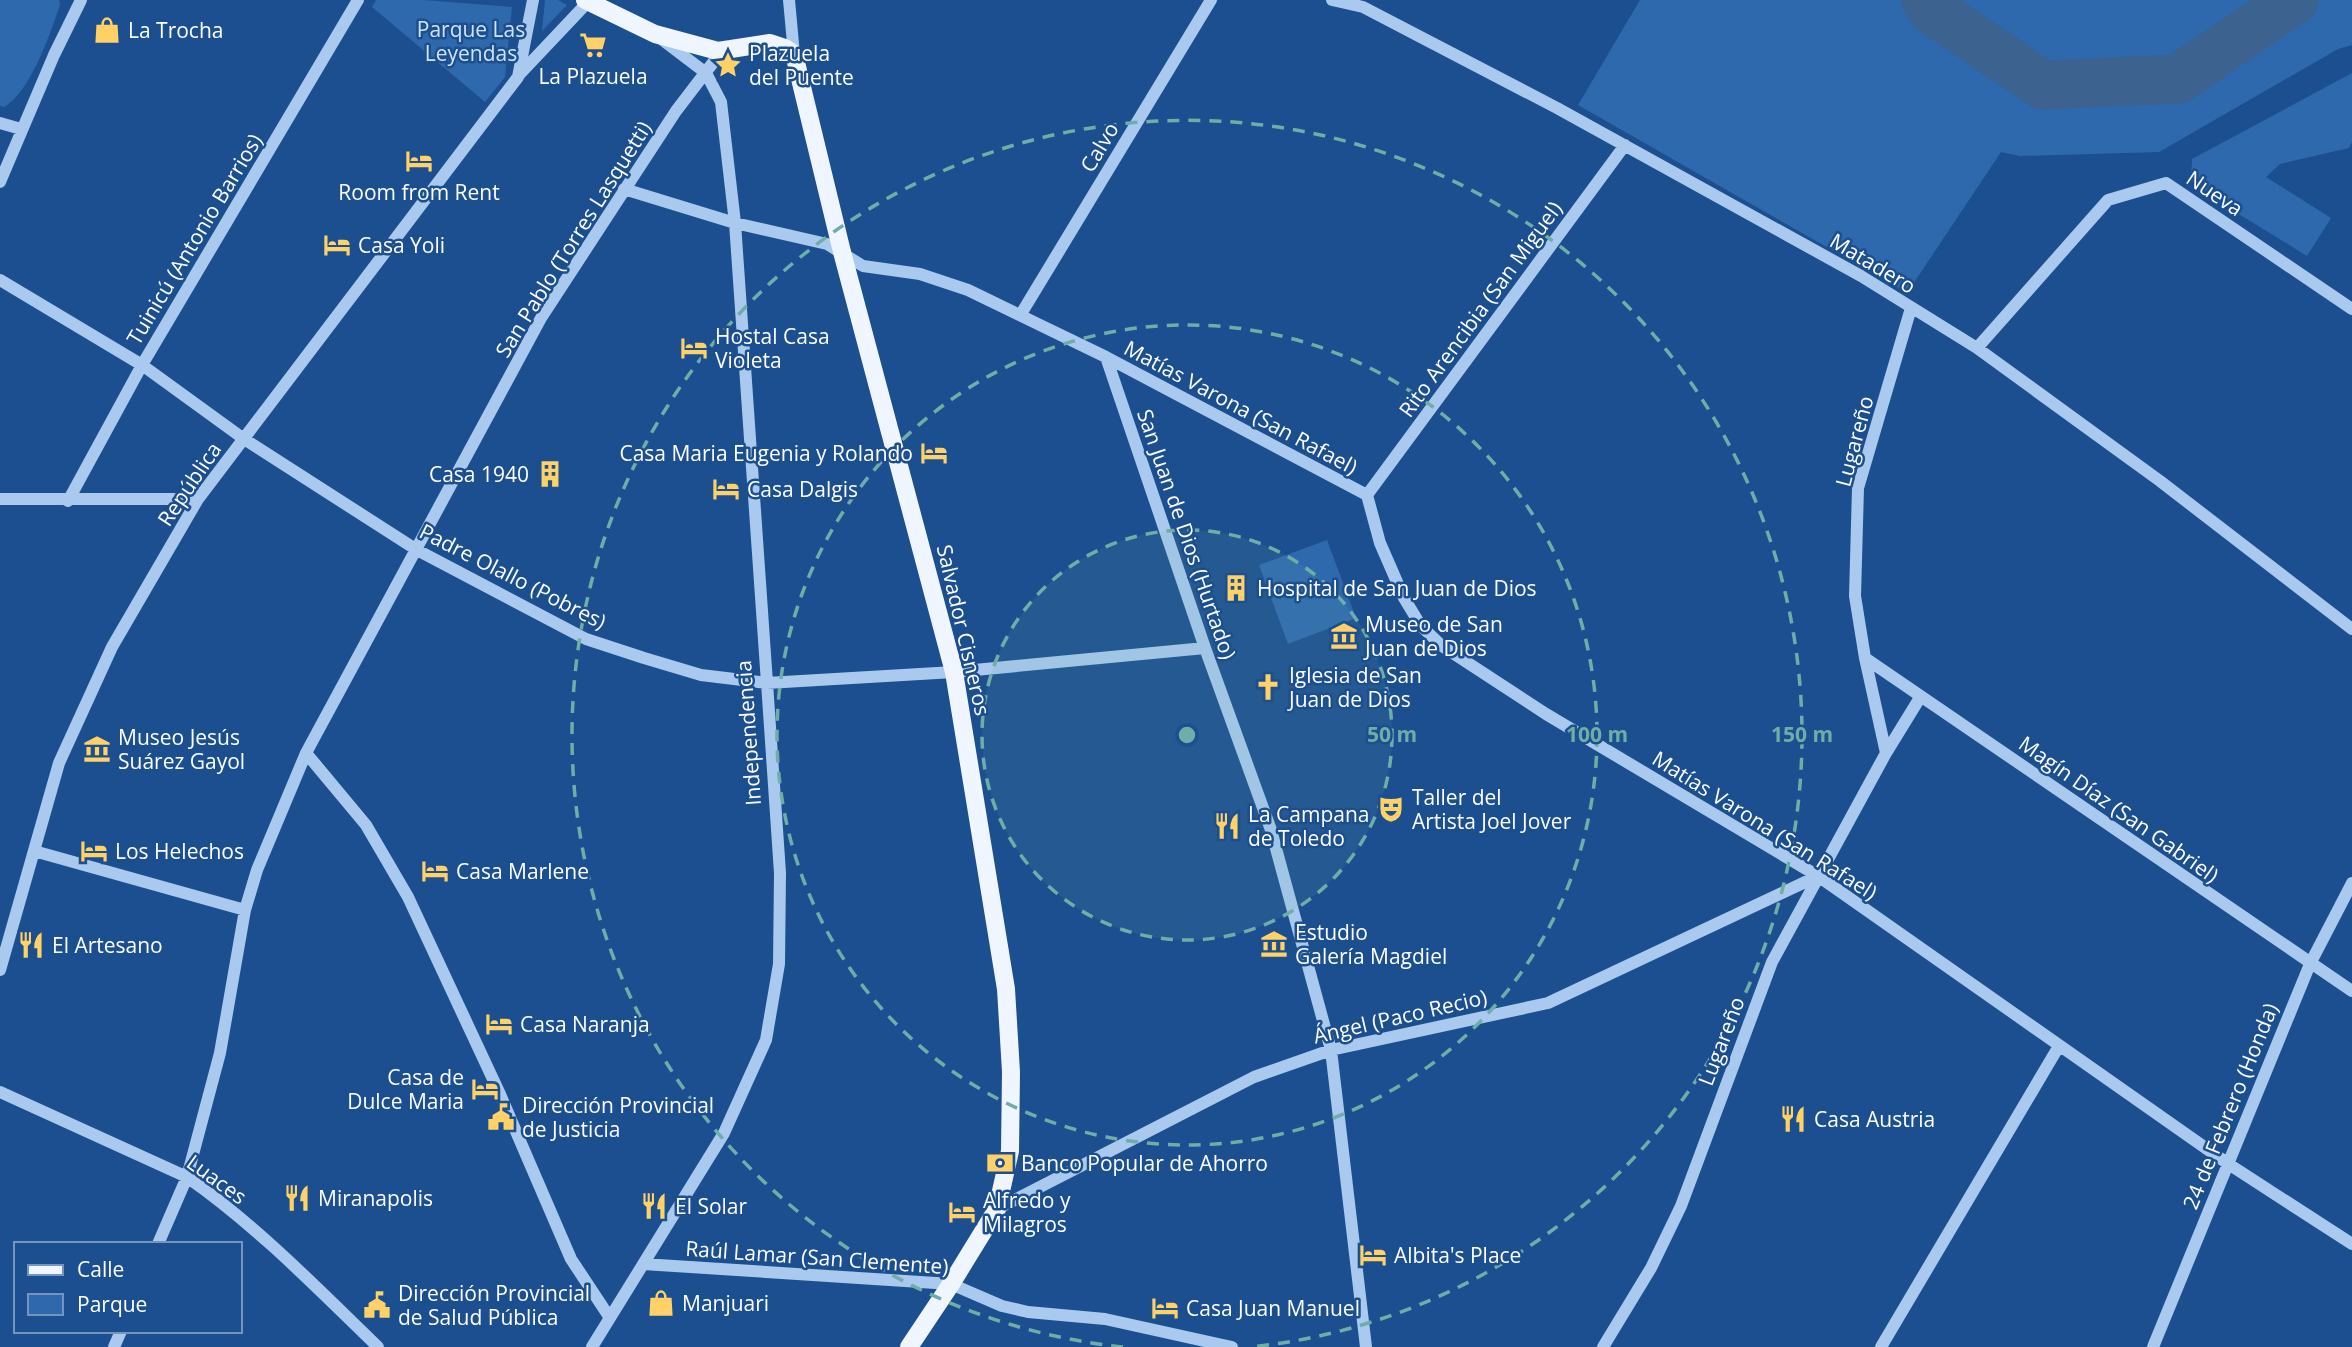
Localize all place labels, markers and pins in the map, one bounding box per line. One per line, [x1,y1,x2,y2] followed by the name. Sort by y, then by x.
[92,15,122,45] shop icon: La Trocha
[128,16,223,44] place label: La Trocha
[578,30,608,60] supermarket icon: La Plazuela
[749,39,854,91] place label: Plazuela del Puente
[713,50,743,80] place icon: Plazuela del Puente
[538,62,648,90] place label: La Plazuela
[404,146,434,176] hotel icon: Room from Rent
[338,178,500,206] place label: Room from Rent
[322,230,352,260] hotel icon: Casa Yoli
[358,231,445,259] place label: Casa Yoli
[715,322,830,374] place label: Hostal Casa Violeta
[679,333,709,363] hotel icon: Hostal Casa Violeta
[919,438,949,468] hotel icon: Casa Maria Eugenia y Rolando
[619,439,913,467] place label: Casa Maria Eugenia y Rolando
[535,459,565,489] building icon: Casa 1940
[429,460,529,488] place label: Casa 1940
[711,474,741,504] hotel icon: Casa Dalgis
[747,475,858,503] place label: Casa Dalgis
[1221,573,1251,603] building icon: Hospital de San Juan de Dios
[1257,574,1537,602] place label: Hospital de San Juan de Dios
[1363,610,1503,662] place label: Museo de San Juan de Dios
[1329,621,1359,651] museum icon: Museo de San Juan de Dios
[1287,661,1422,713] place label: Iglesia de San Juan de Dios
[1253,672,1283,702] church icon: Iglesia de San Juan de Dios
[118,723,245,775] place label: Museo Jesús Suárez Gayol
[1175,723,1199,747] centre of rings
[82,734,112,764] museum icon: Museo Jesús Suárez Gayol
[1412,783,1572,835] place label: Taller del Artista Joel Jover
[1376,794,1406,824] theatre icon: Taller del Artista Joel Jover
[1248,800,1370,852] place label: La Campana de Toledo
[1212,811,1242,841] restaurant icon: La Campana de Toledo
[79,836,109,866] hotel icon: Los Helechos
[115,837,244,865] place label: Los Helechos
[420,856,450,886] hotel icon: Casa Marlene
[456,857,589,885] place label: Casa Marlene
[1295,918,1447,970] place label: Estudio Galería Magdiel
[1259,929,1289,959] museum icon: Estudio Galería Magdiel
[16,930,46,960] restaurant icon: El Artesano
[52,931,163,959] place label: El Artesano
[484,1009,514,1039] hotel icon: Casa Naranja
[520,1010,650,1038] place label: Casa Naranja
[347,1063,464,1115] place label: Casa de Dulce Maria
[470,1074,500,1104] hotel icon: Casa de Dulce Maria
[522,1091,714,1143] place label: Dirección Provincial de Justicia
[486,1102,516,1132] public building icon: Dirección Provincial de Justicia
[1778,1104,1808,1134] restaurant icon: Casa Austria
[1814,1105,1935,1133] place label: Casa Austria
[985,1148,1015,1178] bank icon: Banco Popular de Ahorro
[1021,1149,1268,1177] place label: Banco Popular de Ahorro
[282,1183,312,1213] restaurant icon: Miranapolis
[318,1184,433,1212] place label: Miranapolis
[983,1186,1071,1238] place label: Alfredo y Milagros
[639,1191,669,1221] restaurant icon: El Solar
[675,1192,748,1220] place label: El Solar
[947,1197,977,1227] hotel icon: Alfredo y Milagros
[1358,1240,1388,1270] hotel icon: Albita's Place
[1394,1241,1521,1269] place label: Albita's Place
[398,1279,590,1331] place label: Dirección Provincial de Salud Pública
[646,1288,676,1318] shop icon: Manjuari
[682,1289,769,1317] place label: Manjuari
[362,1290,392,1320] public building icon: Dirección Provincial de Salud Pública
[1150,1293,1180,1323] hotel icon: Casa Juan Manuel
[1186,1294,1360,1322] place label: Casa Juan Manuel

